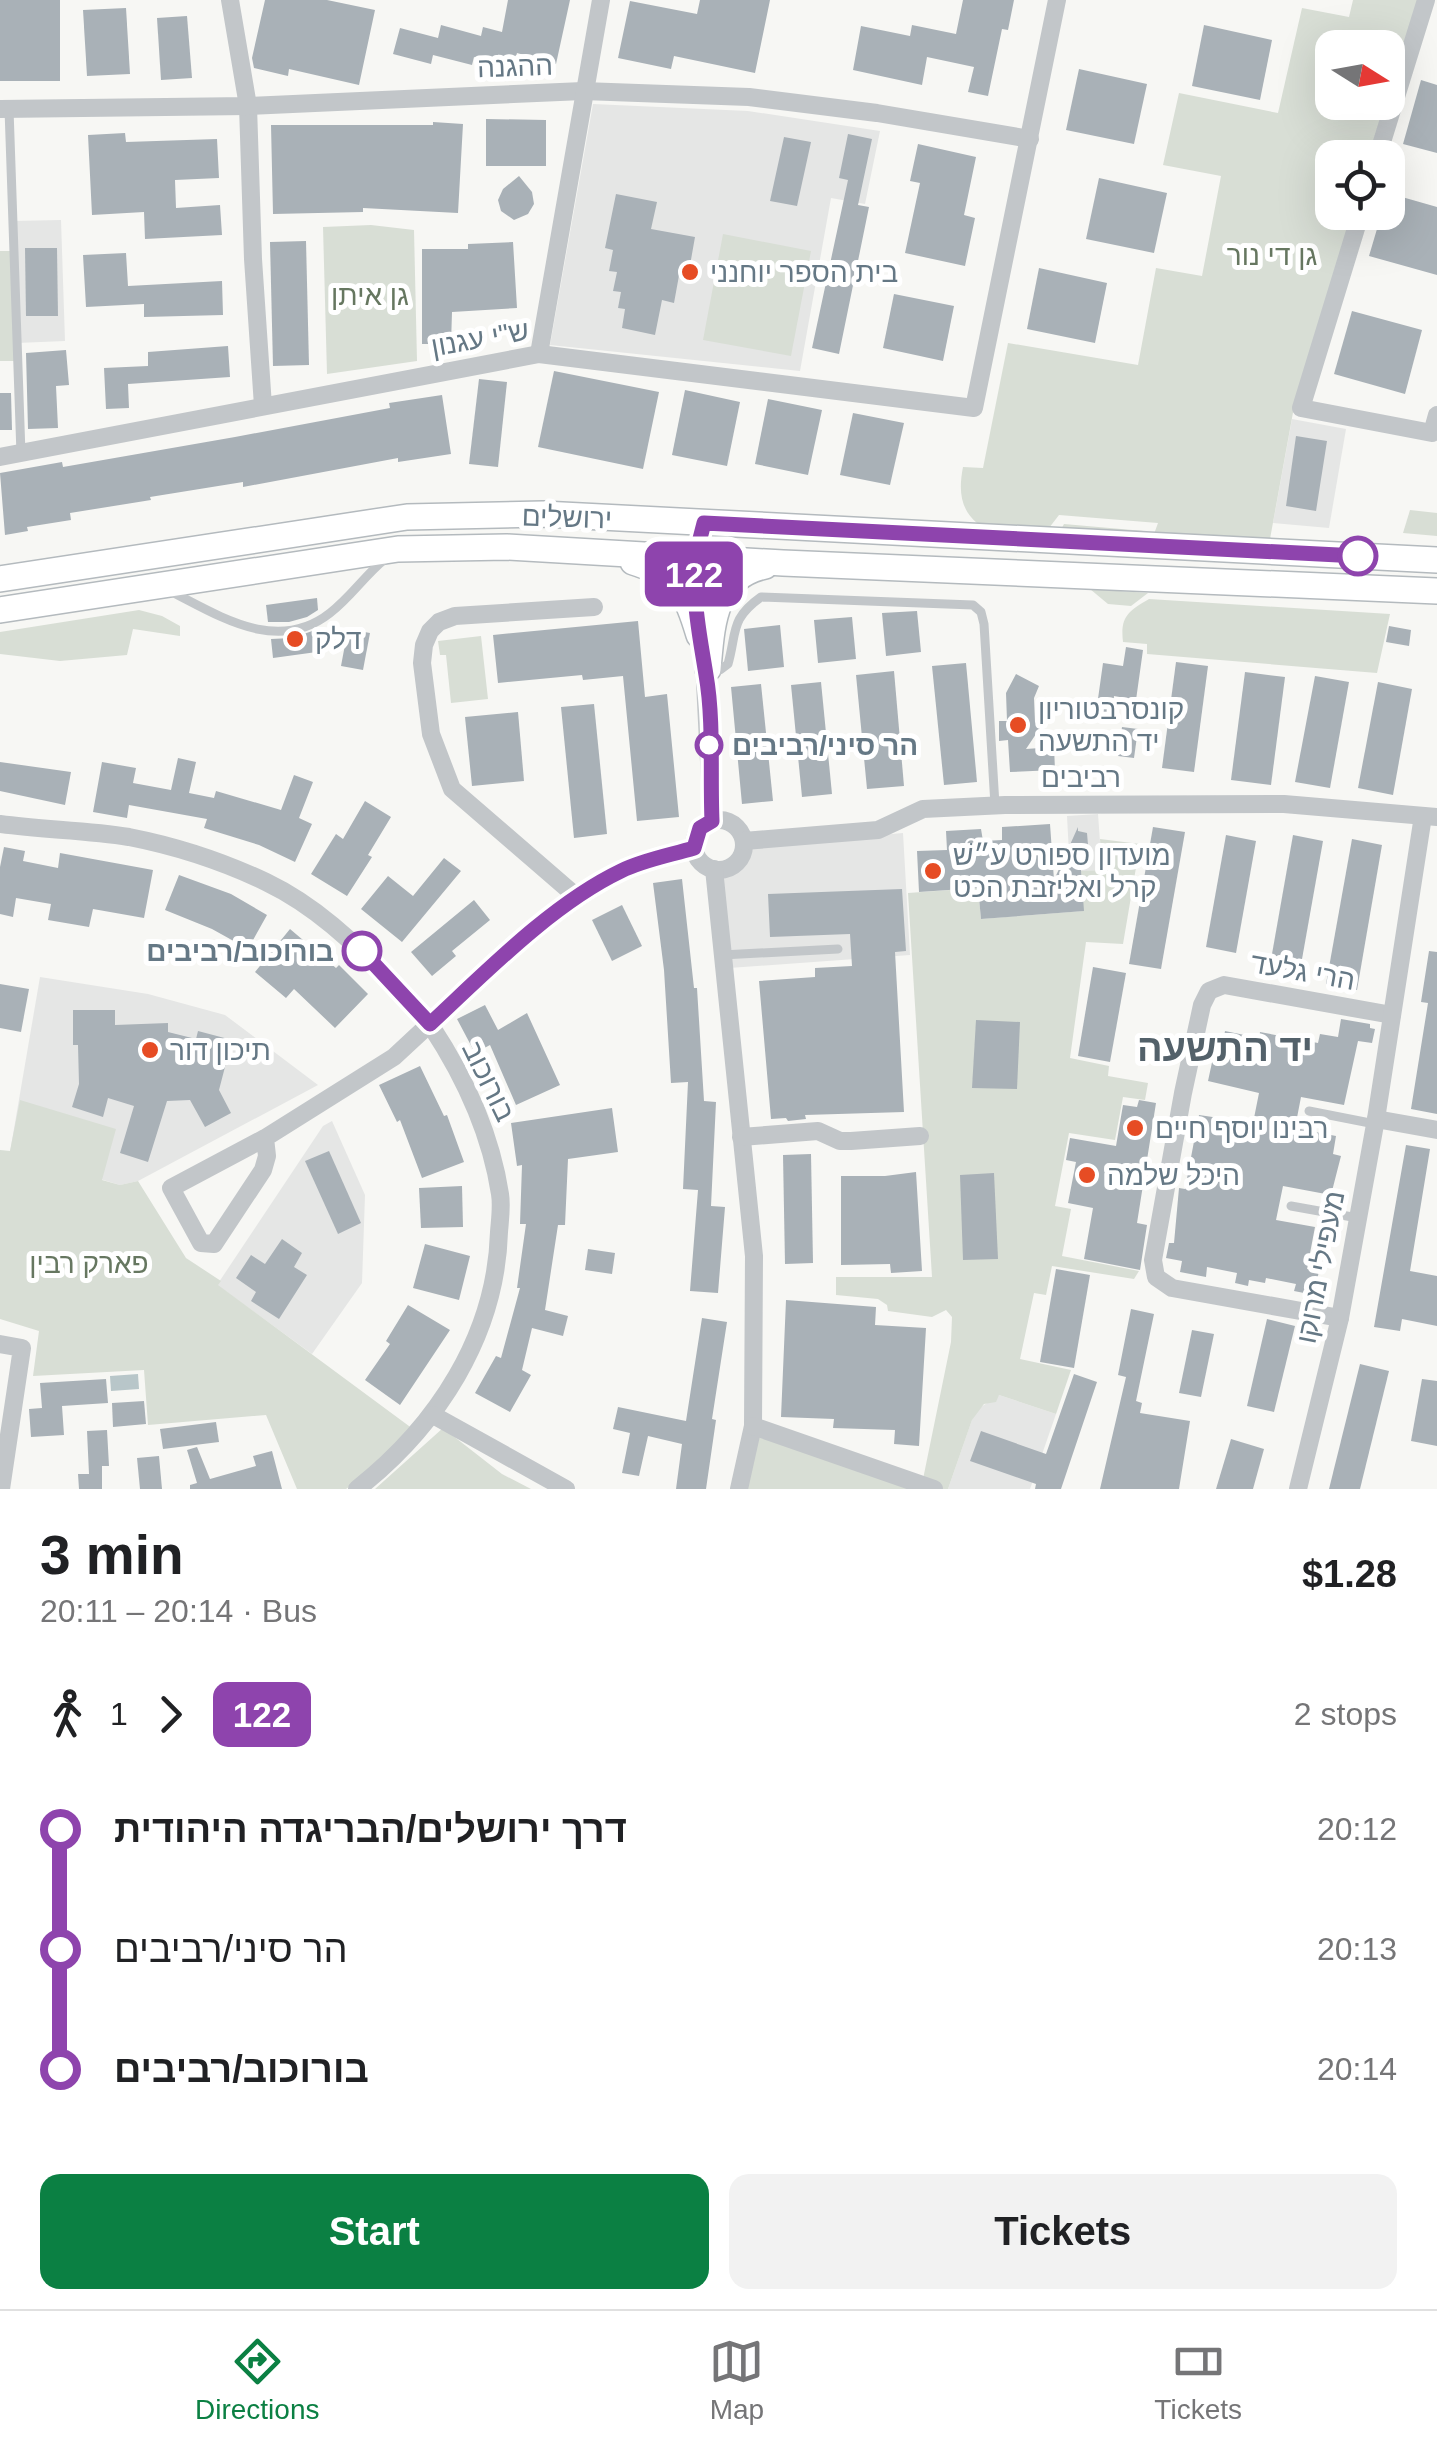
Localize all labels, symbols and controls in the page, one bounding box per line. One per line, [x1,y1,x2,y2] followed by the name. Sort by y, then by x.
[1315,30,1405,120] north arrow
[1315,30,1405,230] map controls
[477,50,554,83] street label: ההגנה
[1315,140,1405,230] button: locate
[1227,240,1317,271] park label: גן די נור
[710,257,898,288] place label: בית הספר יוחנני
[679,261,701,283] marker: בית הספר יוחנני
[331,280,409,311] park label: גן איתן
[429,315,532,362] street label: ש"י עגנון
[521,500,613,535] street label: ירושלים
[1339,537,1377,575] unlabelled marker
[636,542,752,606] line badge: 122
[665,555,723,594] text: 122
[315,624,362,655] place label: דלק
[284,628,306,650] marker: דלק
[1038,694,1184,757] place label: קונסרבטוריון יד התשעה
[1007,714,1029,736] marker: קונסרבטוריון יד התשעה
[732,730,918,761] place label: הר סיני/רביבים
[696,732,722,758] marker: הר סיני/רביבים
[1041,762,1121,793] street label: רביבים
[953,840,1171,903] place label: מועדון ספורט ע״שׁ קרל ואליזבת הכט
[922,860,944,882] marker: מועדון ספורט ע״שׁ קרל ואליזבת הכט
[343,932,381,970] marker: בורוכוב/רביבים
[146,936,334,967] place label: בורוכוב/רביבים
[1248,947,1358,996] street label: הרי גלעד
[1137,1027,1313,1069] district label: יד התשעה
[170,1035,271,1066] place label: תיכון דור
[456,1036,521,1126] street label: בורוכוב
[139,1039,161,1061] marker: תיכון דור
[1155,1113,1328,1144] place label: רבינו יוסף חיים
[1124,1117,1146,1139] marker: רבינו יוסף חיים
[1107,1160,1240,1191] place label: היכל שלמה
[1076,1164,1098,1186] marker: היכל שלמה
[1291,1188,1350,1346] street label: מעפילי מרוקו
[29,1248,149,1279] park label: פארק רבין
[40,1524,184,1586] text: 3 min
[1302,1553,1397,1595] text: $1.28
[40,1593,317,1629] text: 20:11 – 20:14 · Bus
[40,1687,95,1742] icon: walk
[143,1687,198,1742] icon: forward
[233,1695,291,1734] text: 122
[110,1696,128,1732] text: 1
[1294,1696,1397,1732] text: 2 stops
[114,1808,627,1850] text: דרך ירושלים/הבריגדה היהודית
[1317,1811,1397,1847] text: 20:12
[114,1928,348,1970] text: הר סיני/רביבים
[1317,1931,1397,1967] text: 20:13
[114,2048,369,2090] text: בורוכוב/רביבים
[1317,2051,1397,2087] text: 20:14
[40,2174,709,2289] button: Start
[729,2174,1397,2289] button: Tickets
[195,2334,319,2426] tab: Directions
[709,2334,764,2426] tab: Map
[1154,2334,1242,2426] tab: Tickets

